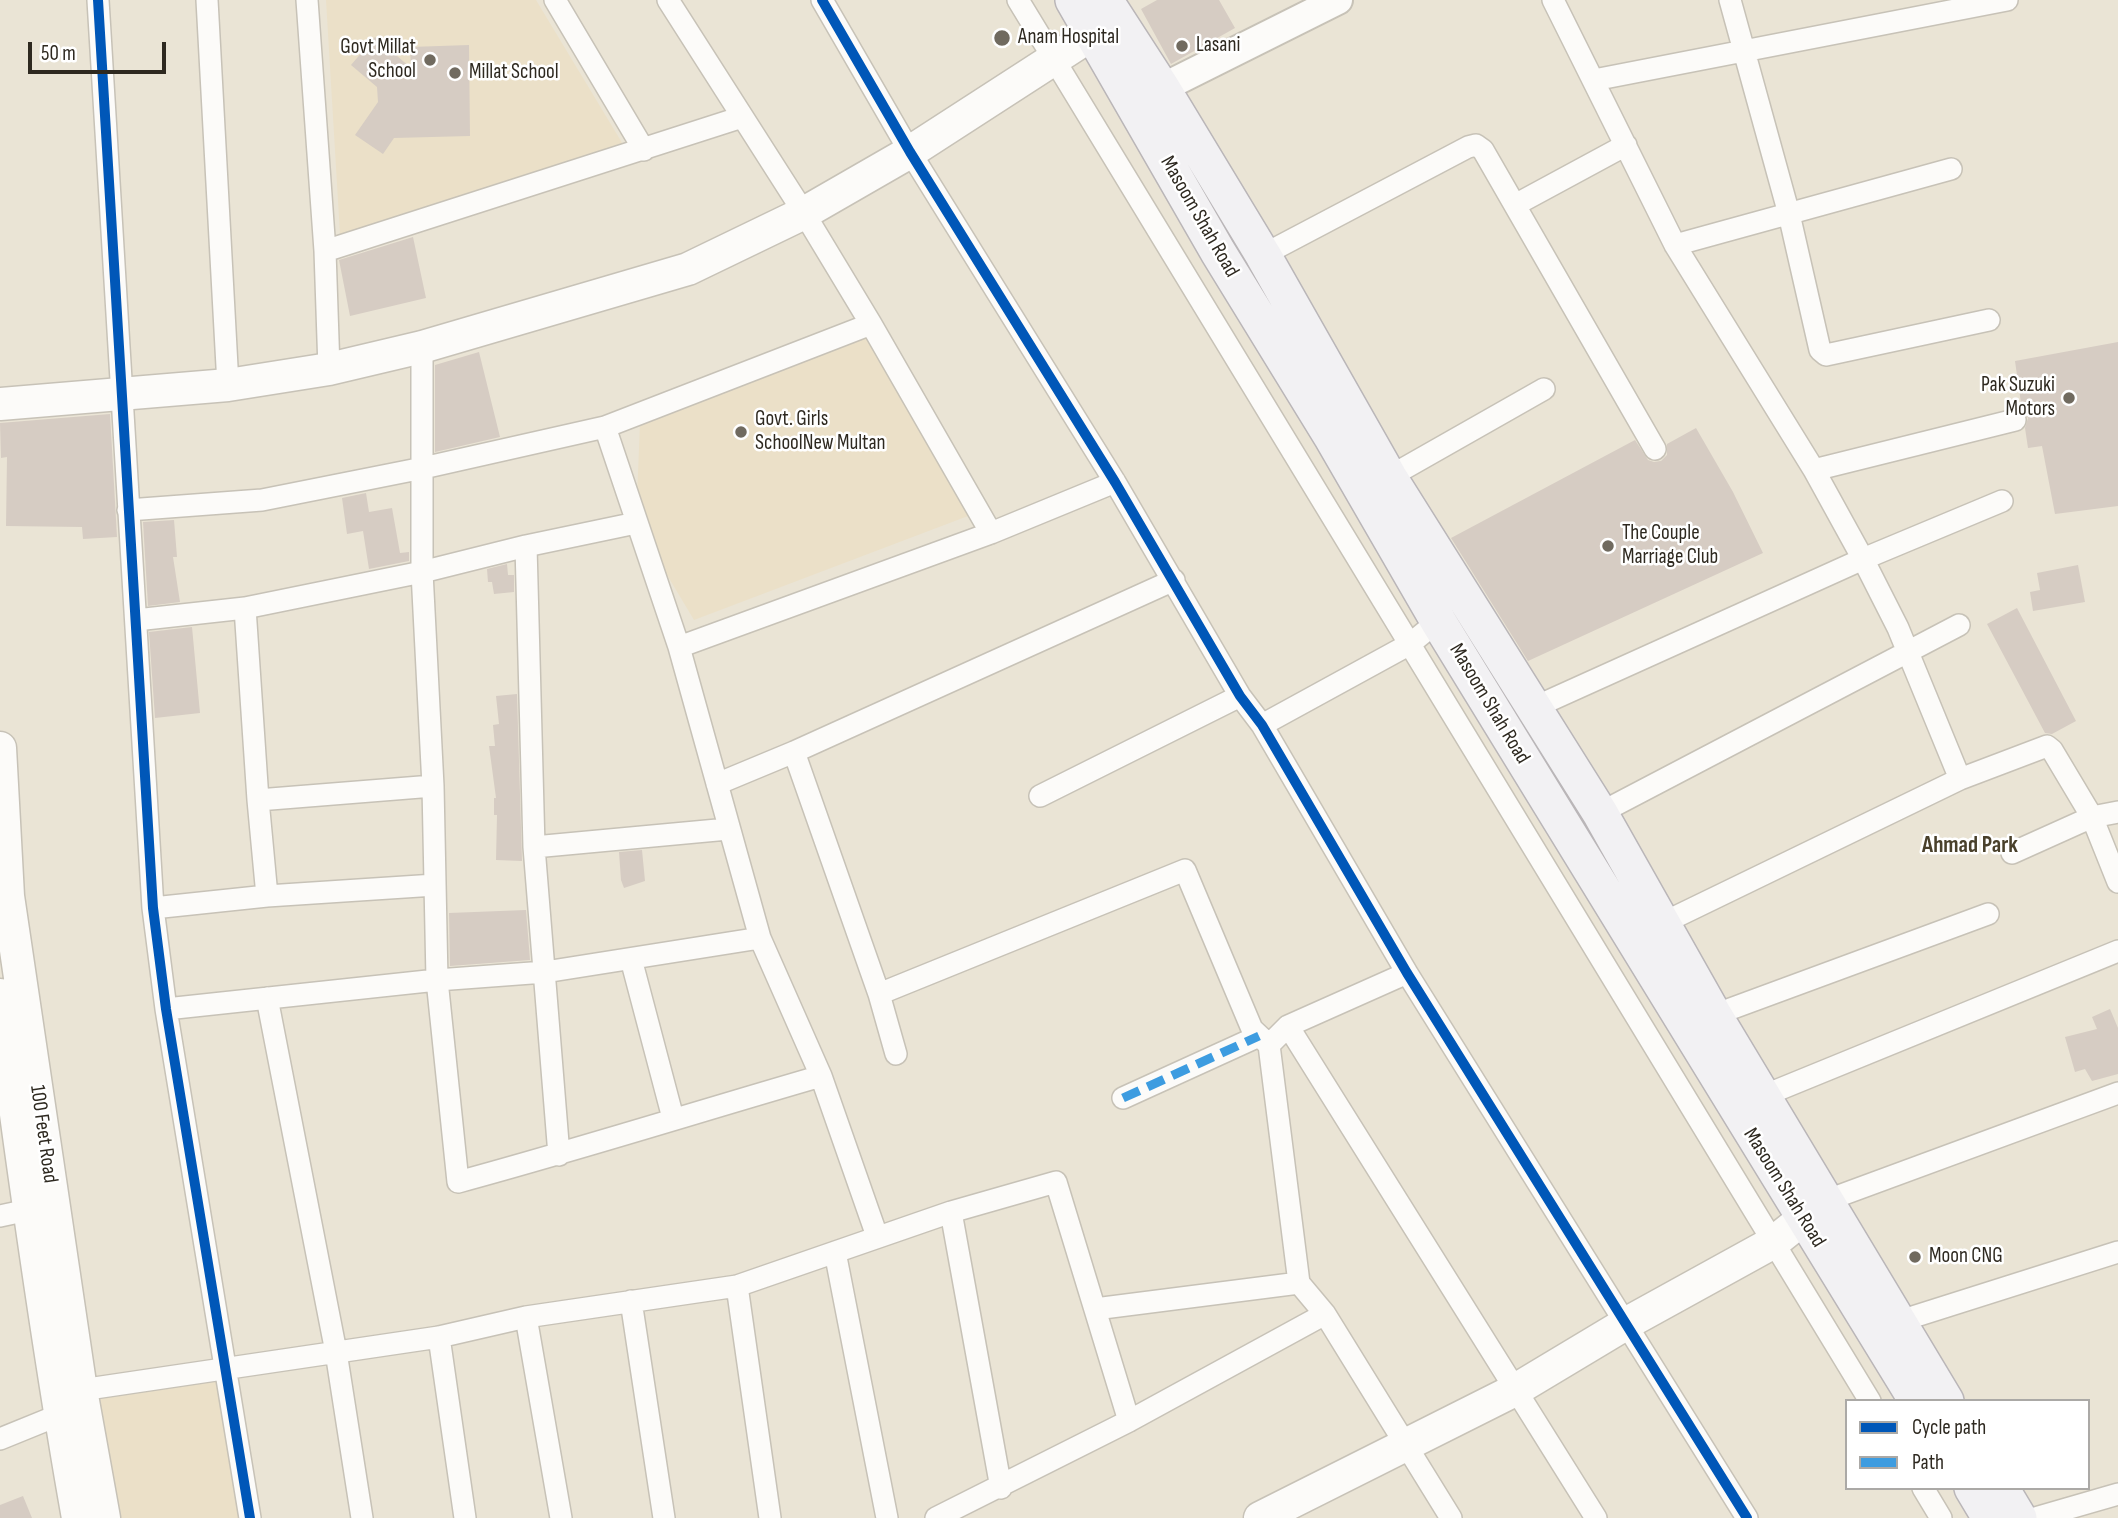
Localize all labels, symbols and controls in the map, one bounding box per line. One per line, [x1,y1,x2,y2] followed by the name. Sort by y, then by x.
[1018,25,1119,51] place label: Anam Hospital
[32,28,170,72] scale bar
[992,28,1012,48] marker: Anam Hospital
[1196,33,1240,59] place label: Lasani
[340,35,416,85] place label: Govt Millat School
[1174,38,1190,54] marker: Lasani
[41,41,76,66] text: 50 m
[422,52,438,68] marker: Govt Millat School
[469,60,559,86] place label: Millat School
[447,65,463,81] marker: Millat School
[1154,152,1244,282] street label: Masoom Shah Road
[1981,373,2055,423] place label: Pak Suzuki Motors
[2061,390,2077,406] marker: Pak Suzuki Motors
[755,407,885,457] place label: Govt. Girls SchoolNew Multan
[733,424,749,440] marker: Govt. Girls SchoolNew Multan
[1622,521,1718,571] place label: The Couple Marriage Club
[1600,538,1616,554] marker: The Couple Marriage Club
[1443,639,1535,769] street label: Masoom Shah Road
[1922,832,2018,860] district label: Ahmad Park
[24,1083,62,1185] street label: 100 Feet Road
[1737,1124,1831,1252] street label: Masoom Shah Road
[1929,1244,2003,1270] place label: Moon CNG
[1907,1249,1923,1265] marker: Moon CNG
[1845,1399,2090,1490] legend
[1912,1415,1986,1440] text: Cycle path
[1912,1450,1944,1475] text: Path

